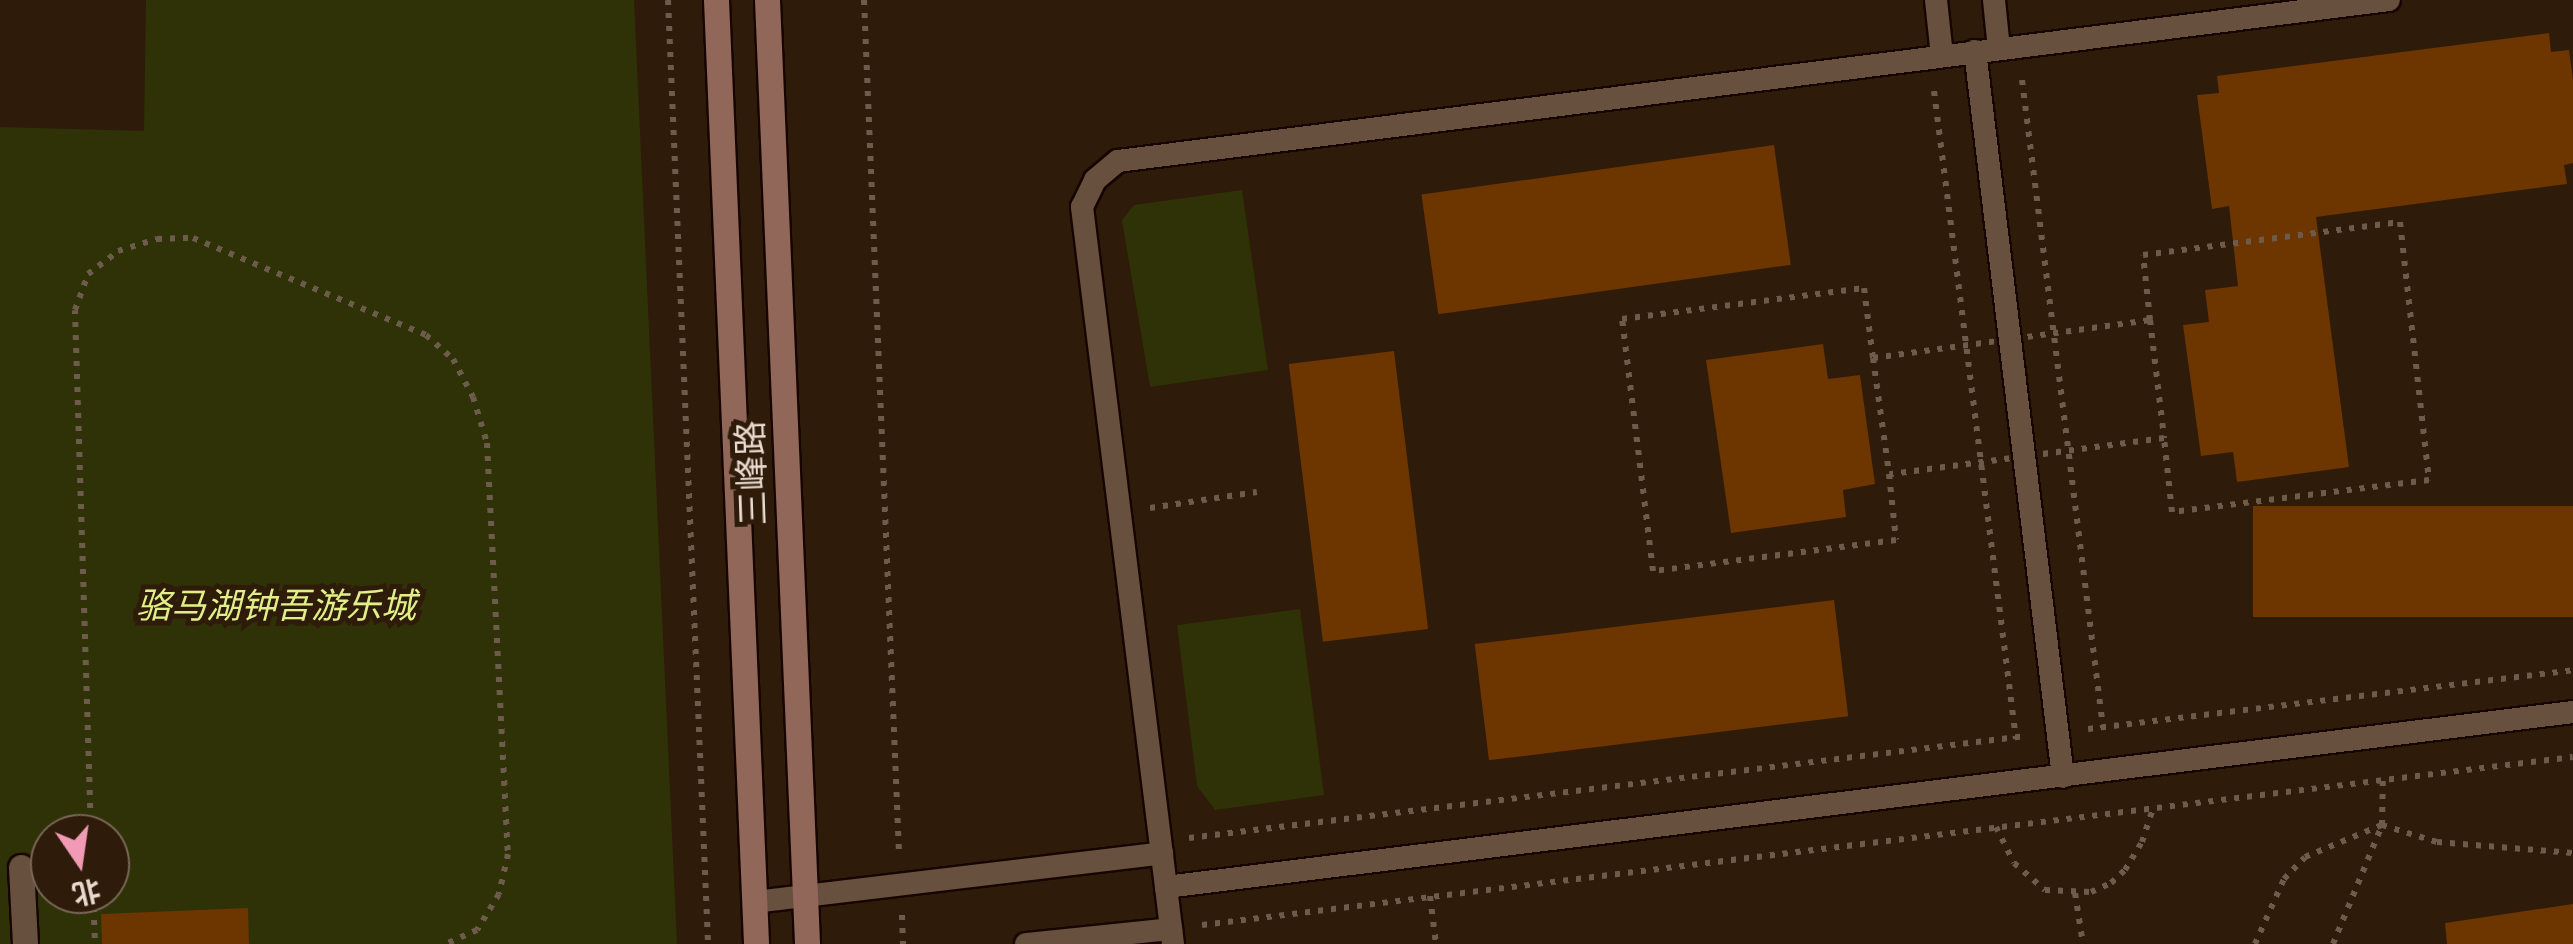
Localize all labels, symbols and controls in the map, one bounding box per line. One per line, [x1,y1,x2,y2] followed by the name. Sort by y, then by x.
[729,420,775,526] street label: 三峰路
[136,585,416,627] park label: 骆马湖钟吾游乐城
[30,814,130,914] north arrow
[69,872,104,912] text: 北

